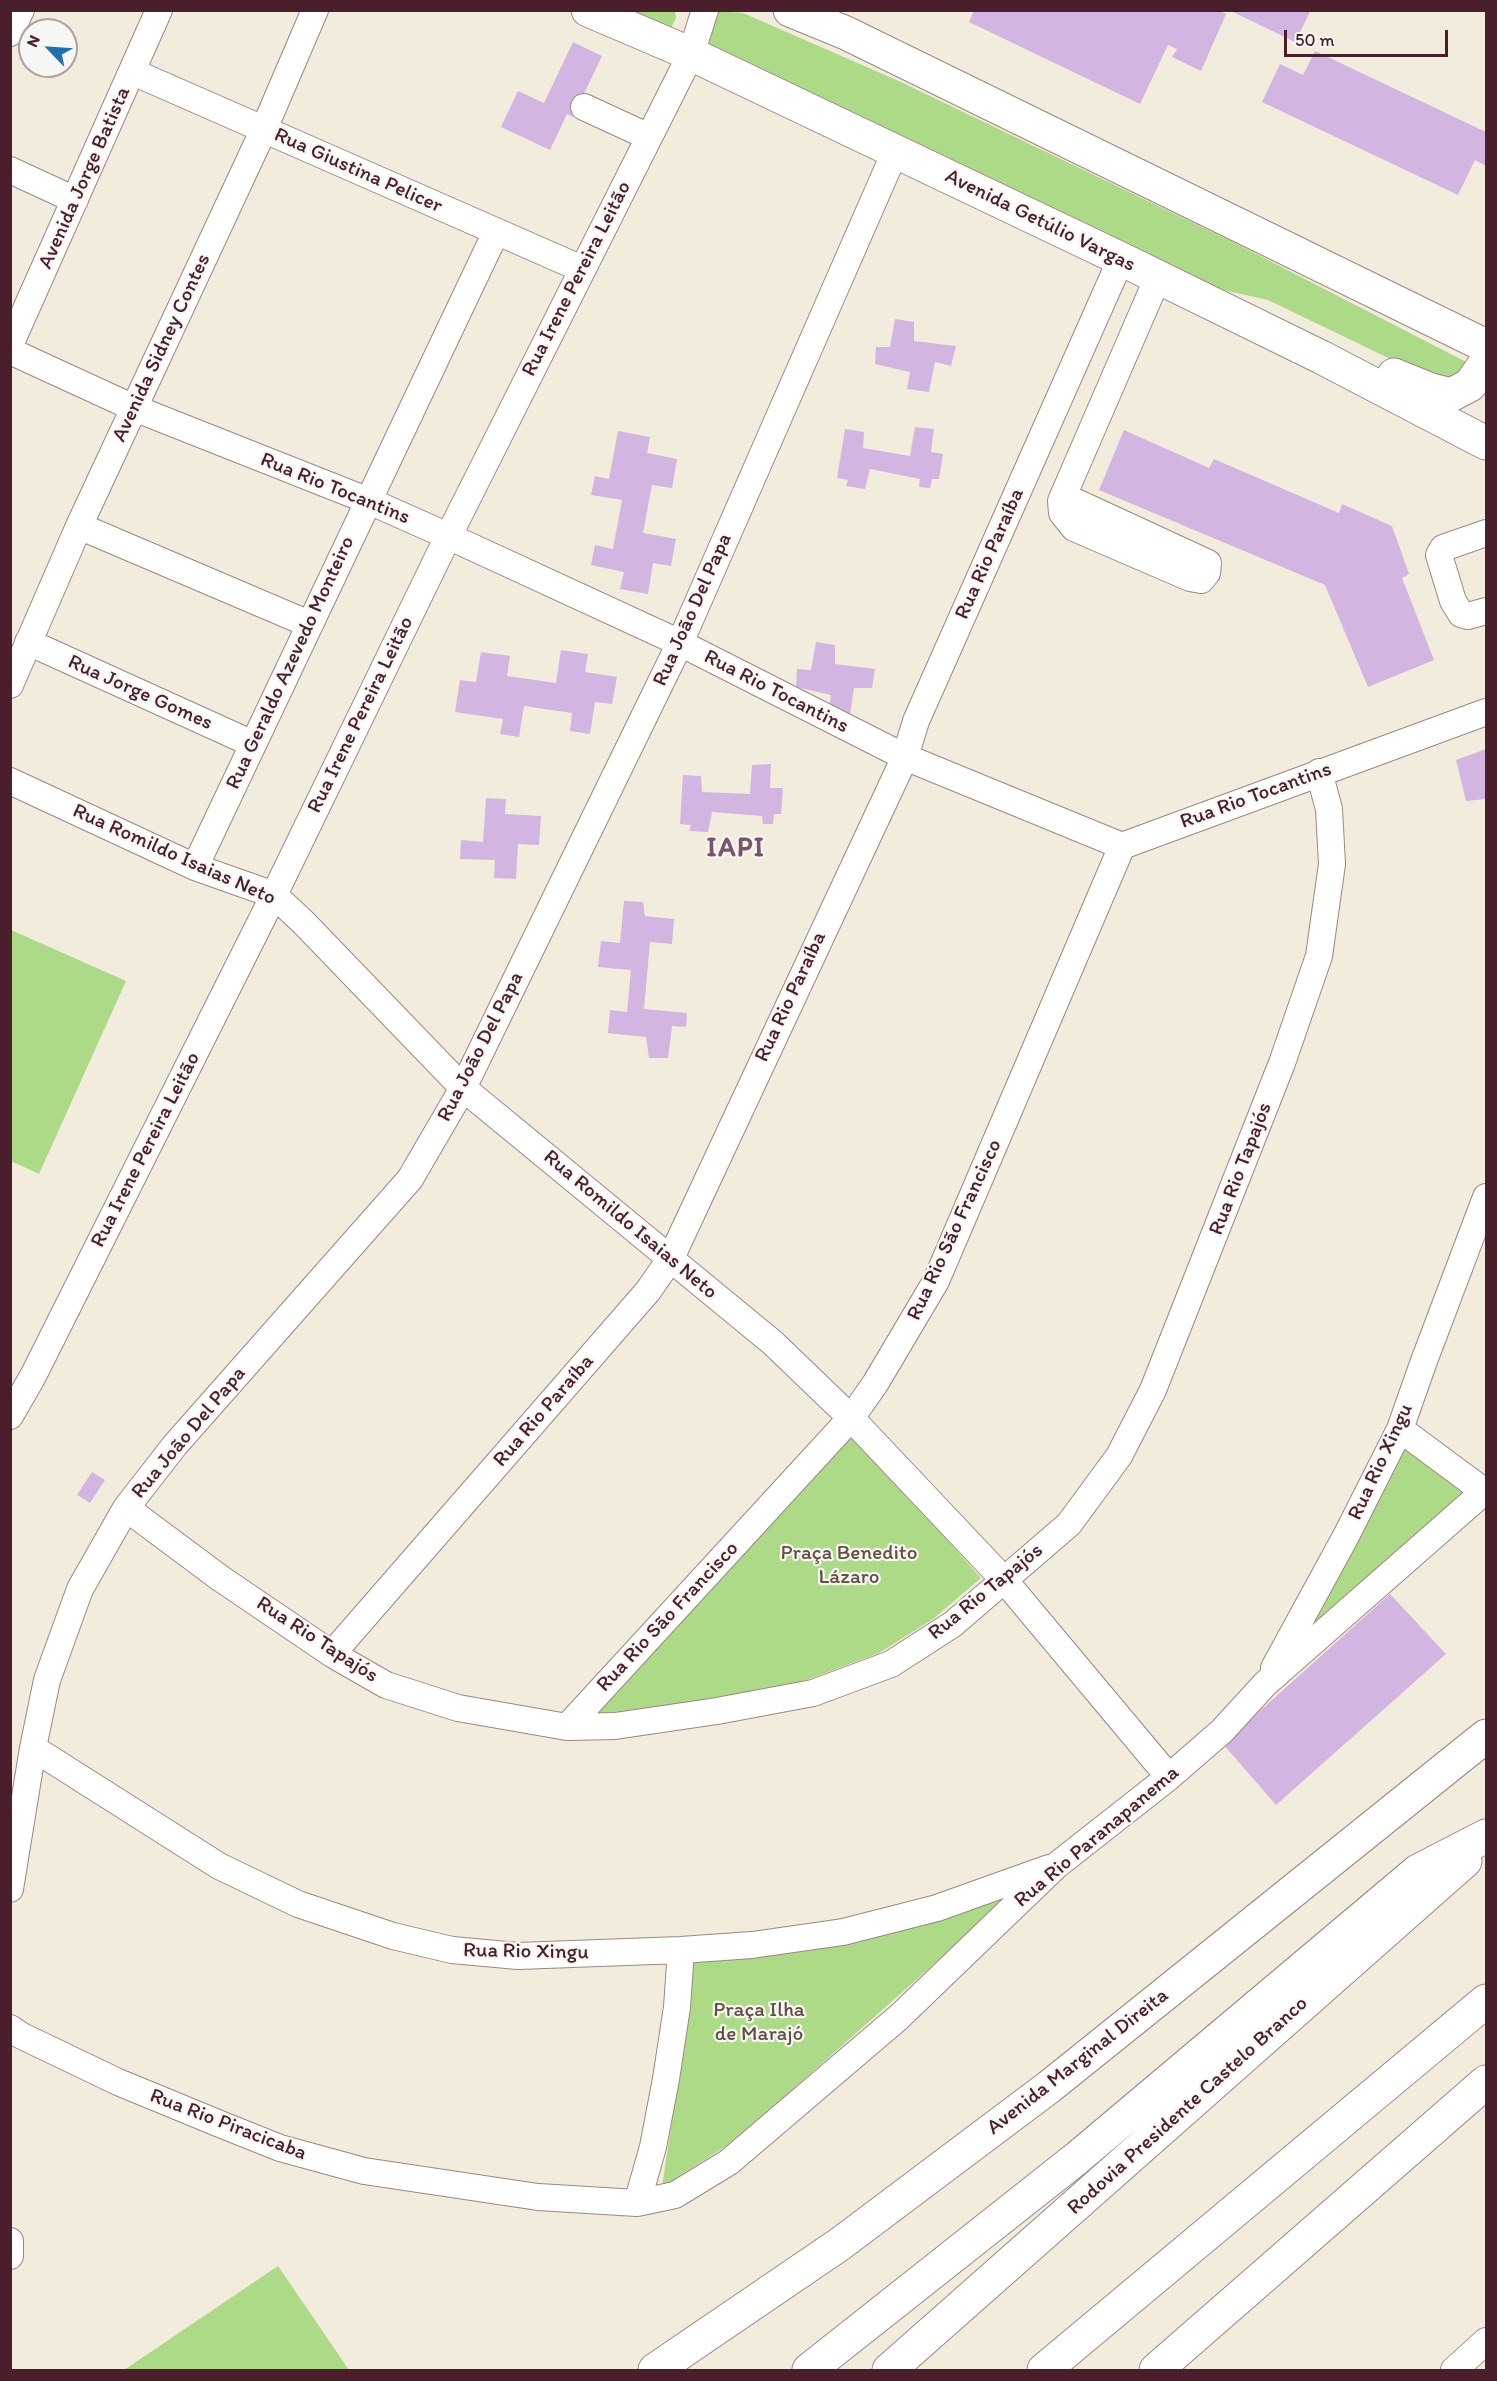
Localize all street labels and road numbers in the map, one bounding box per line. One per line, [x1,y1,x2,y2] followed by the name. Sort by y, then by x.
[34,83,136,273] street label: Avenida Jorge Batista
[270,123,446,219] street label: Rua Giustina Pelicer
[941,164,1139,278] street label: Avenida Getúlio Vargas
[517,177,637,381] street label: Rua Irene Pereira Leitão
[107,250,217,446] street label: Avenida Sidney Contes
[257,448,413,530] street label: Rua Rio Tocantins
[950,485,1030,623] street label: Rua Rio Paraíba
[648,530,738,690] street label: Rua João Del Papa
[221,532,361,794] street label: Rua Geraldo Azevedo Monteiro
[302,613,420,817] street label: Rua Irene Pereira Leitão
[699,645,853,739] street label: Rua Rio Tocantins
[64,650,216,736] street label: Rua Jorge Gomes
[1177,757,1335,835] street label: Rua Rio Tocantins
[69,799,279,911] street label: Rua Romildo Isaias Neto
[750,928,832,1066] street label: Rua Rio Paraíba
[432,968,530,1126] street label: Rua João Del Papa
[86,1048,206,1252] street label: Rua Irene Pereira Leitão
[1204,1099,1278,1239] street label: Rua Rio Tapajós
[902,1135,1008,1325] street label: Rua Rio São Francisco
[538,1145,722,1305] street label: Rua Romildo Isaias Neto
[488,1350,600,1472] street label: Rua Rio Paraíba
[126,1362,252,1504] street label: Rua João Del Papa
[1343,1400,1419,1524] street label: Rua Rio Xingu
[592,1536,744,1698] street label: Rua Rio São Francisco
[924,1538,1048,1646] street label: Rua Rio Tapajós
[251,1591,383,1689] street label: Rua Rio Tapajós
[1009,1761,1185,1913] street label: Rua Rio Paranapanema
[463,1938,589,1966] street label: Rua Rio Xingu
[982,1983,1174,2141] street label: Avenida Marginal Direita
[1063,1991,1313,2221] street label: Rodovia Presidente Castelo Branco
[146,2084,310,2166] street label: Rua Rio Piracicaba

